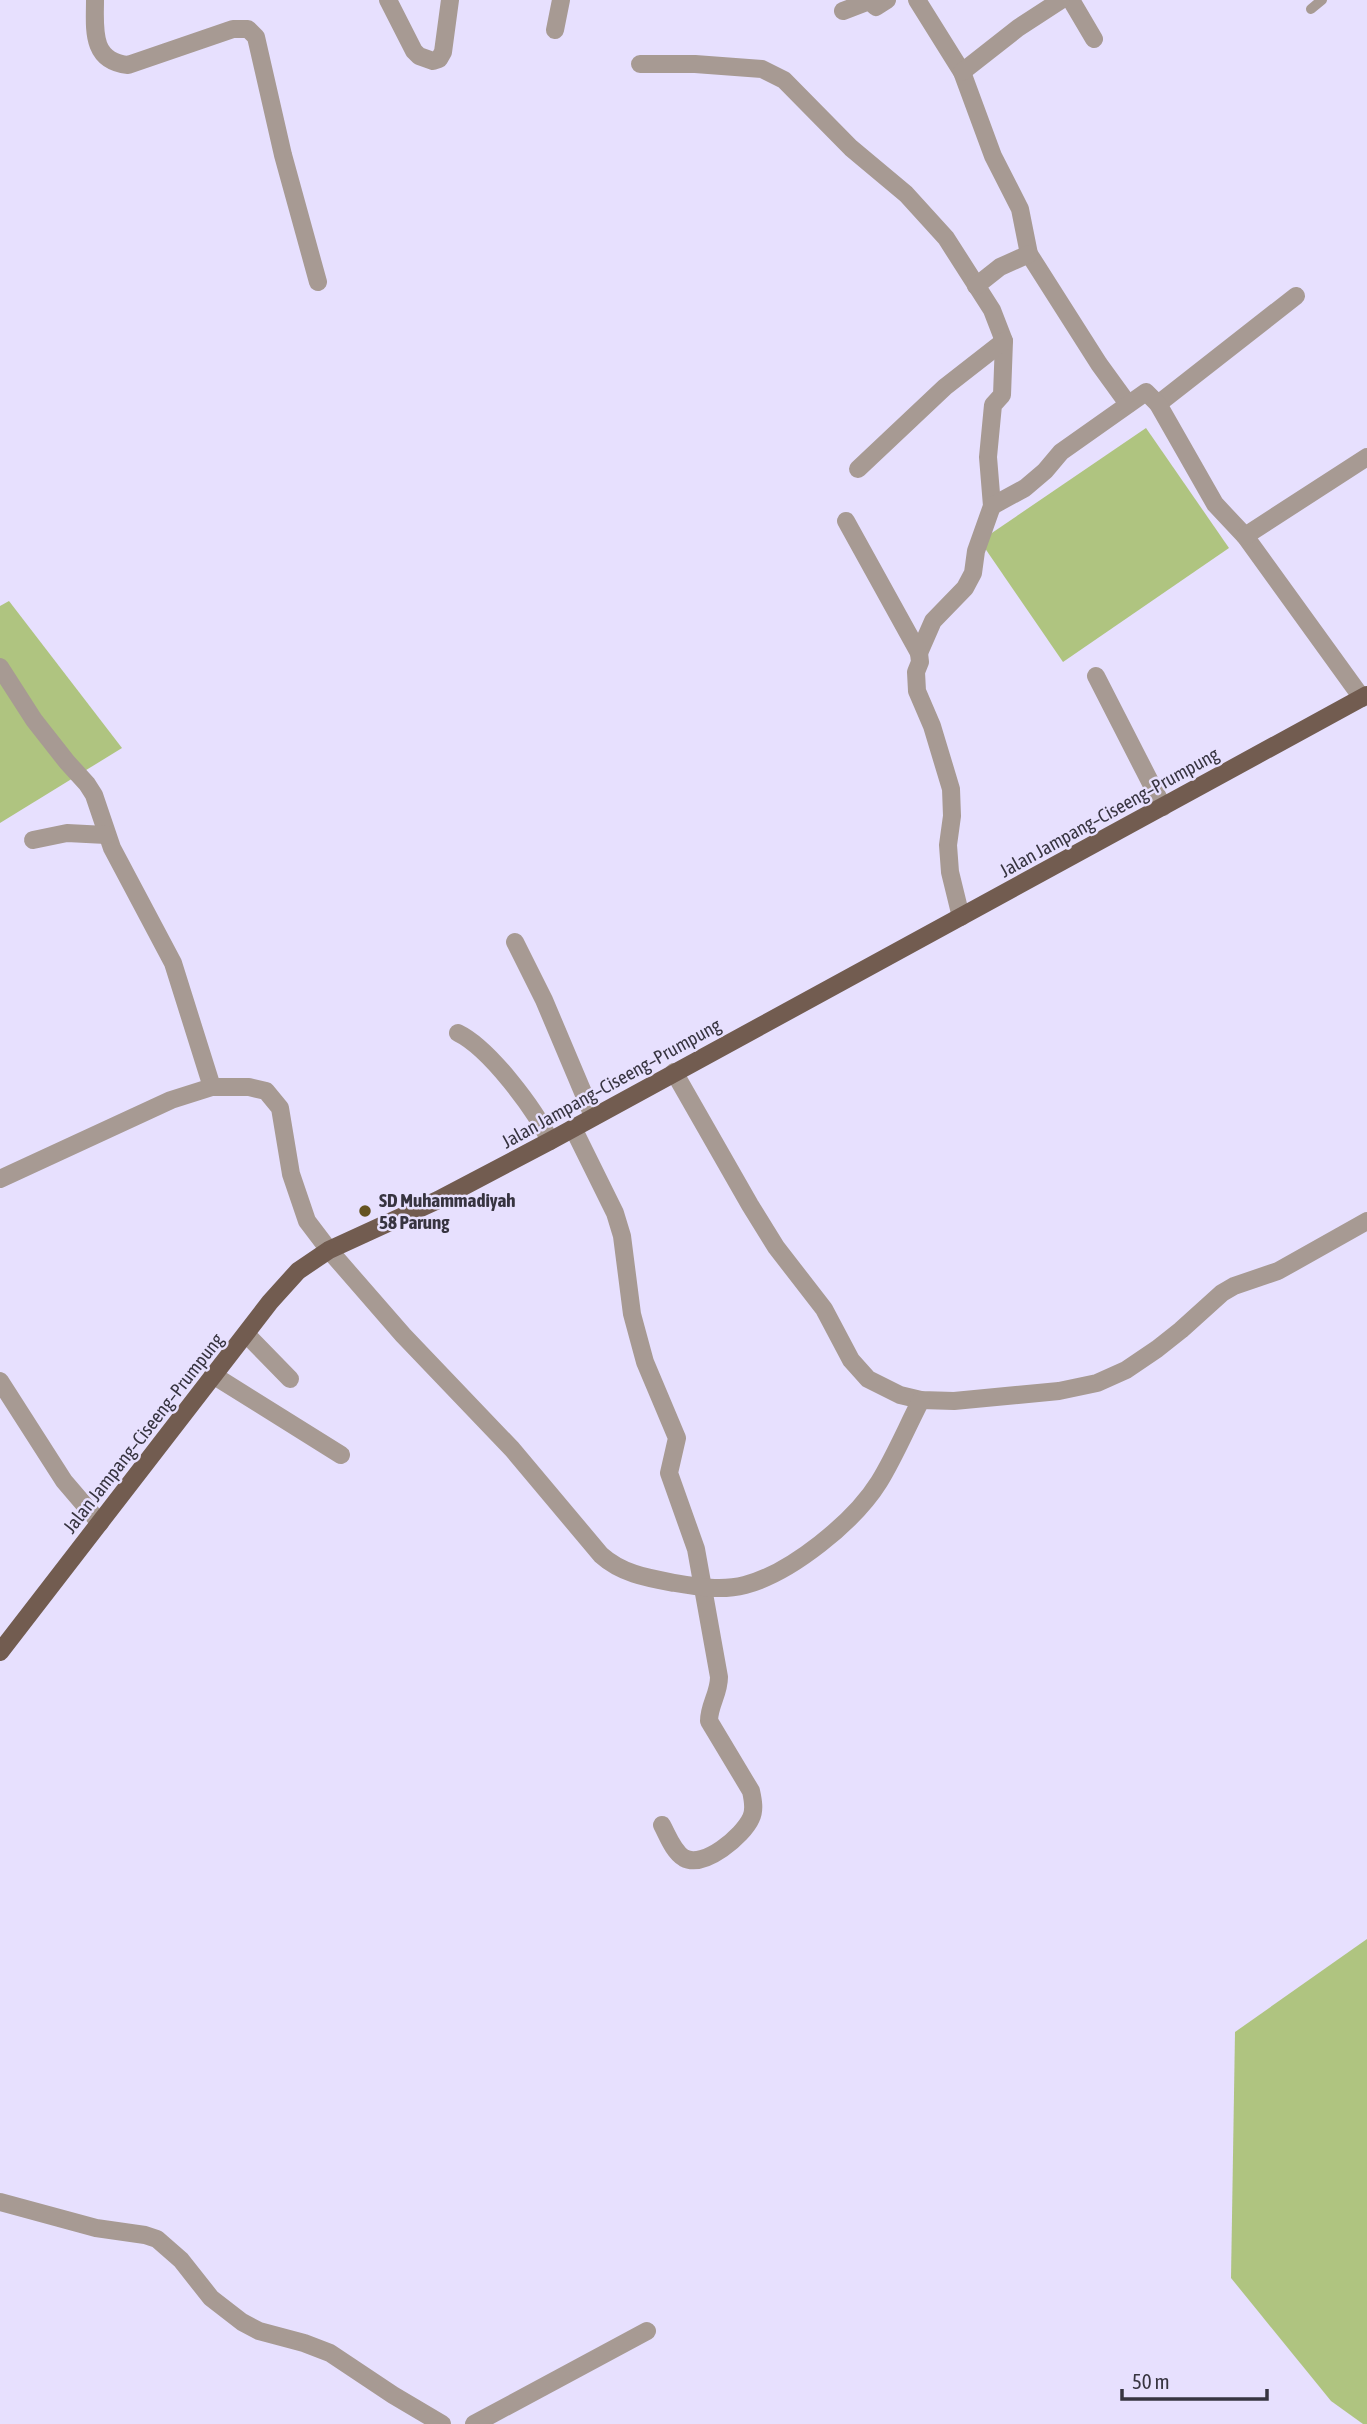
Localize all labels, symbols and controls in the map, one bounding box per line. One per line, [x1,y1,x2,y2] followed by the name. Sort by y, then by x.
[996,742,1223,882] street label: Jalan Jampang–Ciseeng–Prumpung
[498,1013,725,1153] street label: Jalan Jampang–Ciseeng–Prumpung
[379,1189,515,1233] place label: SD Muhammadiyah 58 Parung
[357,1203,373,1219] marker: SD Muhammadiyah 58 Parung
[58,1328,228,1537] street label: Jalan Jampang–Ciseeng–Prumpung
[1122,2358,1267,2402] scale bar
[1132,2369,1170,2393] text: 50 m

